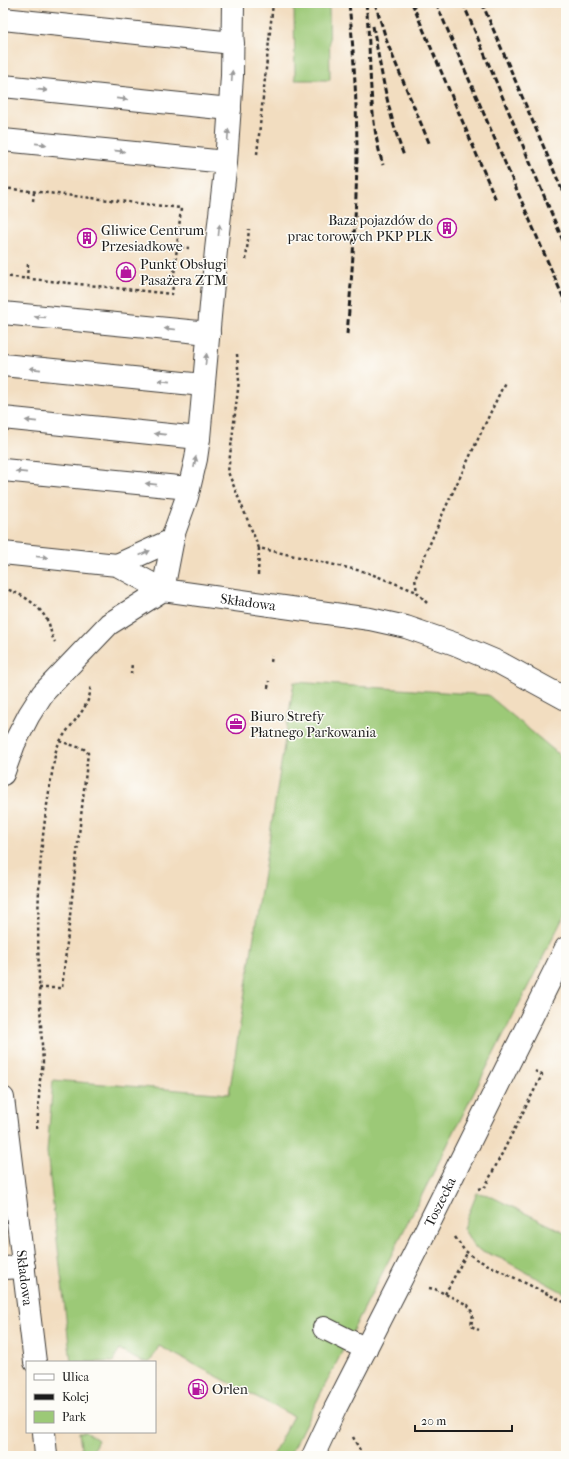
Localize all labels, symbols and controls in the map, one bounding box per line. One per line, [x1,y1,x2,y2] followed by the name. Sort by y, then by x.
[228,70,235,82] one-way arrow
[36,87,48,94] one-way arrow
[116,95,128,102] one-way arrow
[225,129,232,142] one-way arrow
[35,140,47,147] one-way arrow
[113,148,125,154] one-way arrow
[287,212,434,245] place label: Baza pojazdów do prac torowych PKP PLK
[436,217,458,239] building icon: Baza pojazdów do prac torowych PKP PLK
[101,222,205,255] place label: Gliwice Centrum Przesiadkowe
[216,223,222,236] one-way arrow
[76,227,98,249] building icon: Gliwice Centrum Przesiadkowe
[140,256,227,289] place label: Punkt Obsługi Pasażera ZTM
[115,261,137,283] shop icon: Punkt Obsługi Pasażera ZTM
[34,313,46,320] one-way arrow
[164,326,176,332] one-way arrow
[203,353,209,365] one-way arrow
[29,365,41,372] one-way arrow
[158,378,170,385] one-way arrow
[25,417,37,424] one-way arrow
[154,430,166,437] one-way arrow
[192,456,198,469] one-way arrow
[15,468,27,475] one-way arrow
[145,481,157,488] one-way arrow
[139,550,151,556] one-way arrow
[36,554,48,561] one-way arrow
[219,590,278,615] street label: Składowa
[250,708,377,741] place label: Biuro Strefy Płatnego Parkowania
[225,713,247,735] office icon: Biuro Strefy Płatnego Parkowania
[421,1174,460,1230] street label: Toszecka
[12,1249,36,1307] street label: Składowa
[26,1361,156,1433] legend
[62,1370,89,1384] text: Ulica
[187,1378,209,1400] fuel station icon: Orlen
[212,1381,248,1398] place label: Orlen
[62,1390,89,1404] text: Kolej
[415,1407,512,1433] scale bar
[62,1410,87,1424] text: Park
[421,1414,446,1428] text: 20 m

